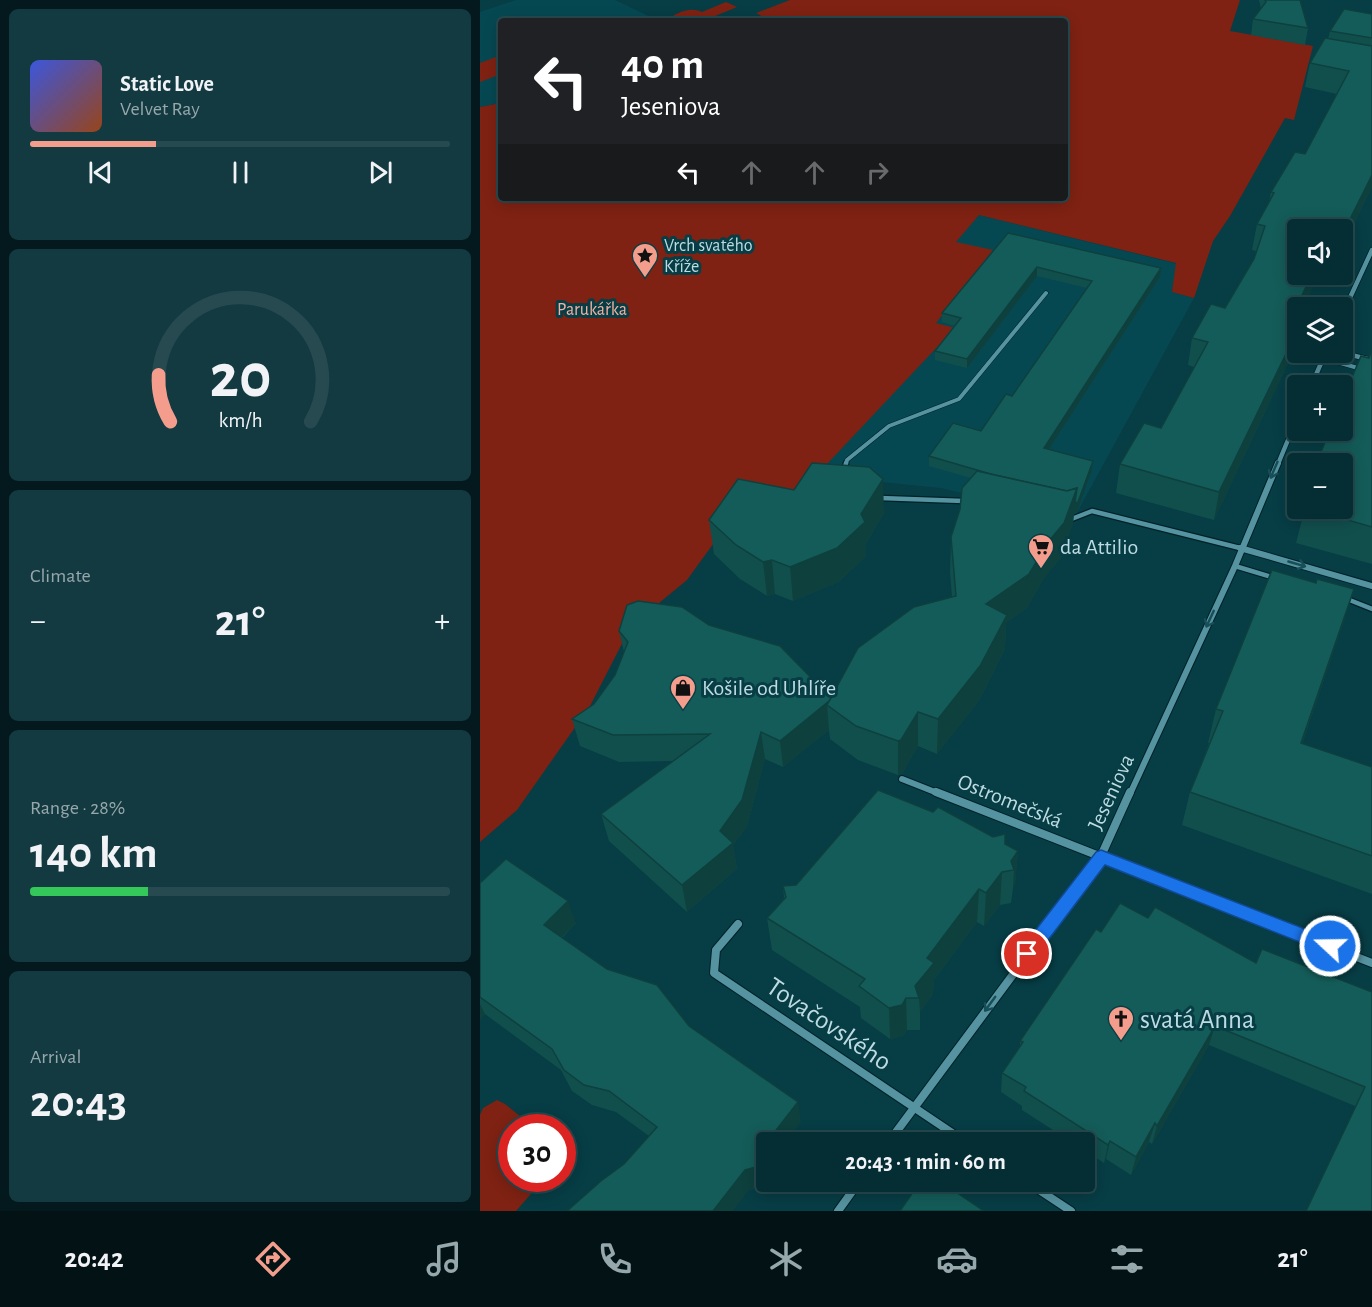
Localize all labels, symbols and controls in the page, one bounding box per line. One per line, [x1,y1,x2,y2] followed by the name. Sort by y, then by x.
[522,42,600,120] icon: left
[621,44,704,86] text: 40 m
[120,73,214,95] text: Static Love
[621,93,721,120] text: Jeseniova
[120,99,200,119] text: Velvet Ray
[84,156,117,189] icon: previous
[224,156,257,189] icon: pause
[364,156,397,189] icon: next
[672,156,705,189] icon: left
[735,156,768,189] icon: ahead
[798,156,831,189] icon: ahead
[861,156,894,189] icon: right
[1287,219,1353,519] map controls
[1287,219,1353,285] button: sound
[664,237,753,276] place label: Vrch svatého Kříže
[630,241,660,279] place icon: Vrch svatého Kříže
[1287,297,1353,363] button: layers
[557,301,627,319] park label: Parukářka
[209,346,271,408] text: 20
[1287,375,1353,441] button: +
[218,411,262,432] text: km/h
[1287,453,1353,519] button: −
[1268,460,1279,478] one-way arrow
[1026,532,1056,570] supermarket icon: da Attilio
[1060,536,1138,558] place label: da Attilio
[1287,559,1306,570] one-way arrow
[30,566,91,586] text: Climate
[215,599,265,644] text: 21°
[30,605,46,638] text: −
[434,605,450,638] text: +
[1204,610,1216,628] one-way arrow
[668,673,698,711] shop icon: Košile od Uhlíře
[702,677,836,699] place label: Košile od Uhlíře
[1084,751,1138,833] street label: Jeseniova
[954,770,1066,832] street label: Ostromečská
[30,798,125,818] text: Range · 28%
[30,831,158,876] text: 140 km
[1298,914,1362,978] position arrow
[1001,928,1052,979] pin
[1010,937,1043,970] icon: arrive
[762,973,896,1075] street label: Tovačovského
[984,995,997,1011] one-way arrow
[1106,1004,1136,1042] church icon: svatá Anna
[1140,1006,1254,1033] place label: svatá Anna
[30,1047,81,1067] text: Arrival
[30,1080,127,1125] text: 20:43
[498,1114,576,1192] speed limit sign: 30
[845,1151,1006,1173] text: 20:43 · 1 min · 60 m
[252,1238,294,1280] icon: directions
[423,1238,465,1280] icon: music
[594,1238,636,1280] icon: phone
[765,1238,807,1280] icon: climate
[936,1238,978,1280] icon: car
[1106,1238,1148,1280] icon: filters
[64,1245,124,1272] text: 20:42
[1277,1245,1308,1272] text: 21°

